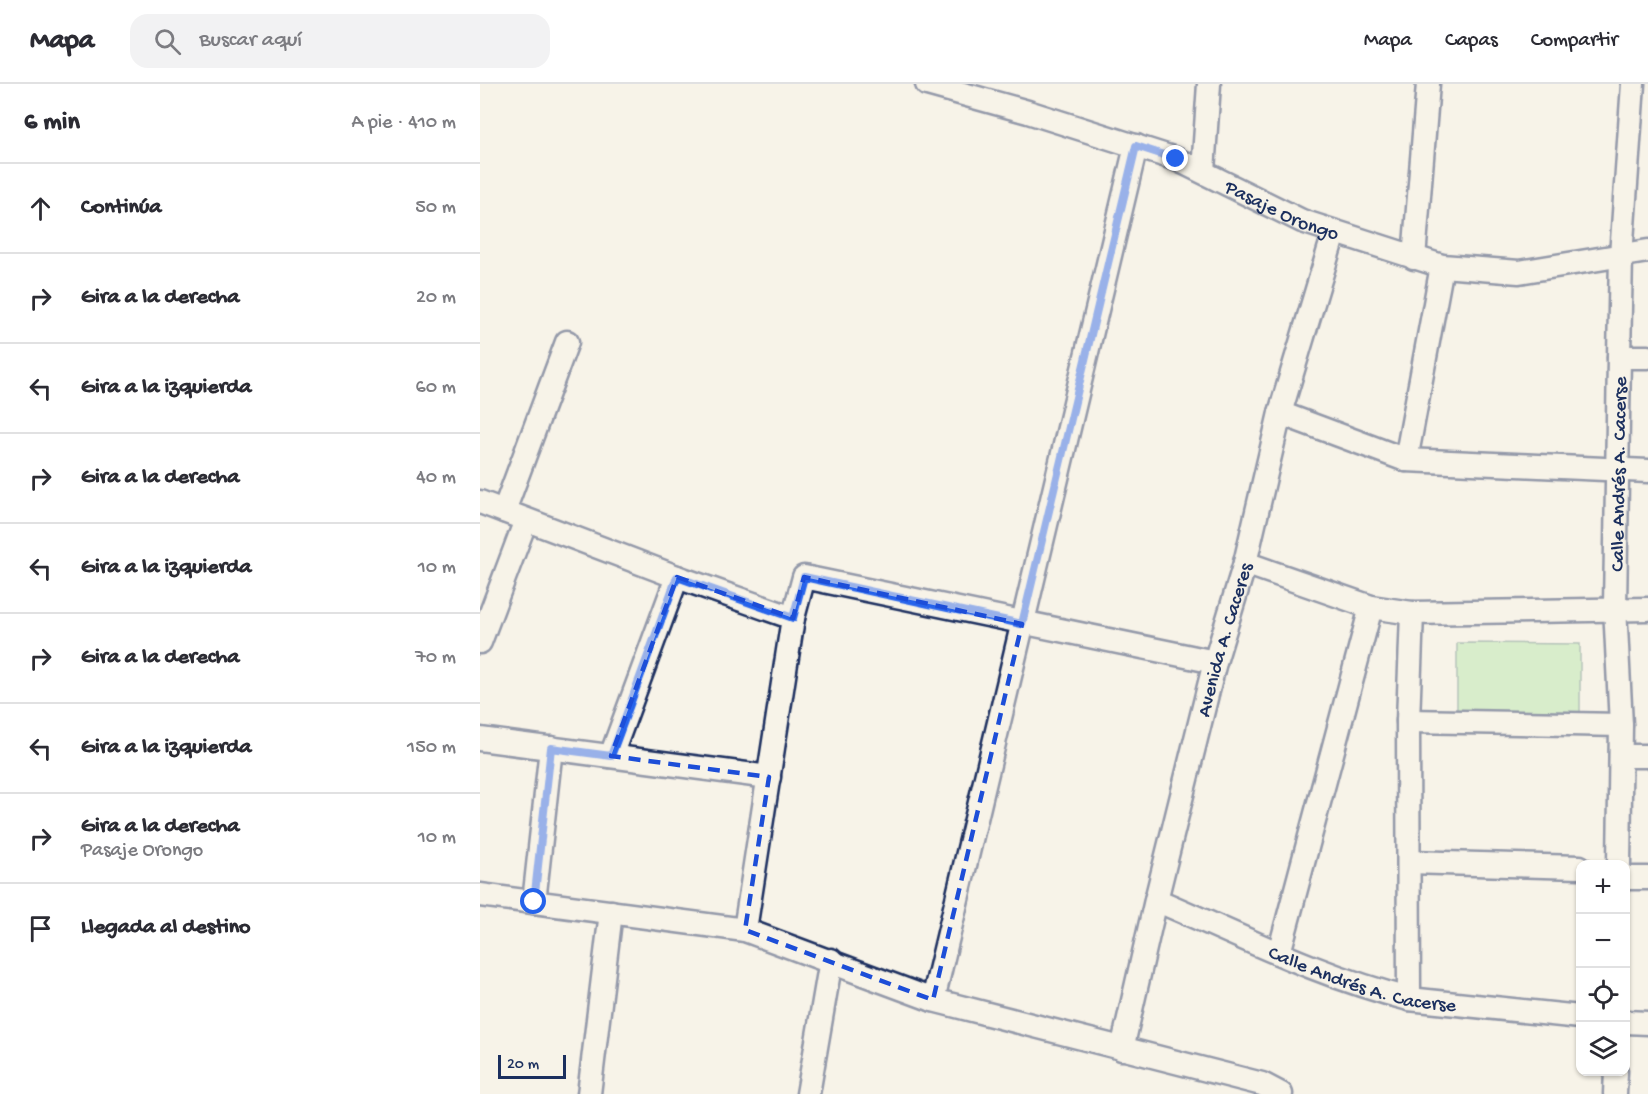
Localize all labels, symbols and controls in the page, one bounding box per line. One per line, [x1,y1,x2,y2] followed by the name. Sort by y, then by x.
[130,14,550,68] search box
[30,25,94,58] text: Mapa
[151,25,184,58] icon: search
[199,28,302,54] text: Buscar aquí
[1364,29,1412,54] text: Mapa
[1445,29,1498,54] text: Capas
[1531,29,1618,54] text: Compartir
[24,108,80,139] text: 6 min
[351,112,456,135] text: A pie · 410 m
[1162,145,1188,171] route end
[1219,176,1341,247] street label: Pasaje Orongo
[24,192,57,225] icon: ahead
[81,195,162,221] text: Continúa
[415,197,456,220] text: 50 m
[24,282,57,315] icon: right
[81,285,239,311] text: Gira a la derecha
[416,287,456,310] text: 20 m
[24,372,57,405] icon: left
[81,375,252,401] text: Gira a la izquierda
[1608,376,1634,572] street label: Calle Andrés A. Cacerse
[416,377,456,400] text: 60 m
[24,462,57,495] icon: right
[81,465,239,491] text: Gira a la derecha
[416,467,456,490] text: 40 m
[24,552,57,585] icon: left
[81,555,252,581] text: Gira a la izquierda
[418,557,456,580] text: 10 m
[1194,560,1260,720] street label: Avenida A. Caceres
[24,642,57,675] icon: right
[81,645,239,671] text: Gira a la derecha
[415,647,456,670] text: 70 m
[24,732,57,765] icon: left
[81,735,252,761] text: Gira a la izquierda
[407,737,456,760] text: 150 m
[81,814,239,840] text: Gira a la derecha
[24,822,57,855] icon: right
[418,827,456,850] text: 10 m
[81,840,203,863] text: Pasaje Orongo
[1576,860,1630,1076] map controls
[1576,860,1630,914] button: +
[520,888,546,914] route start
[24,912,57,945] icon: arrive
[1576,914,1630,968] button: −
[81,915,251,941] text: Llegada al destino
[1264,943,1458,1019] street label: Calle Andrés A. Cacerse
[1576,968,1630,1022] button: locate
[1576,1022,1630,1076] button: layers
[498,1052,566,1080] scale bar
[507,1056,539,1075] text: 20 m

